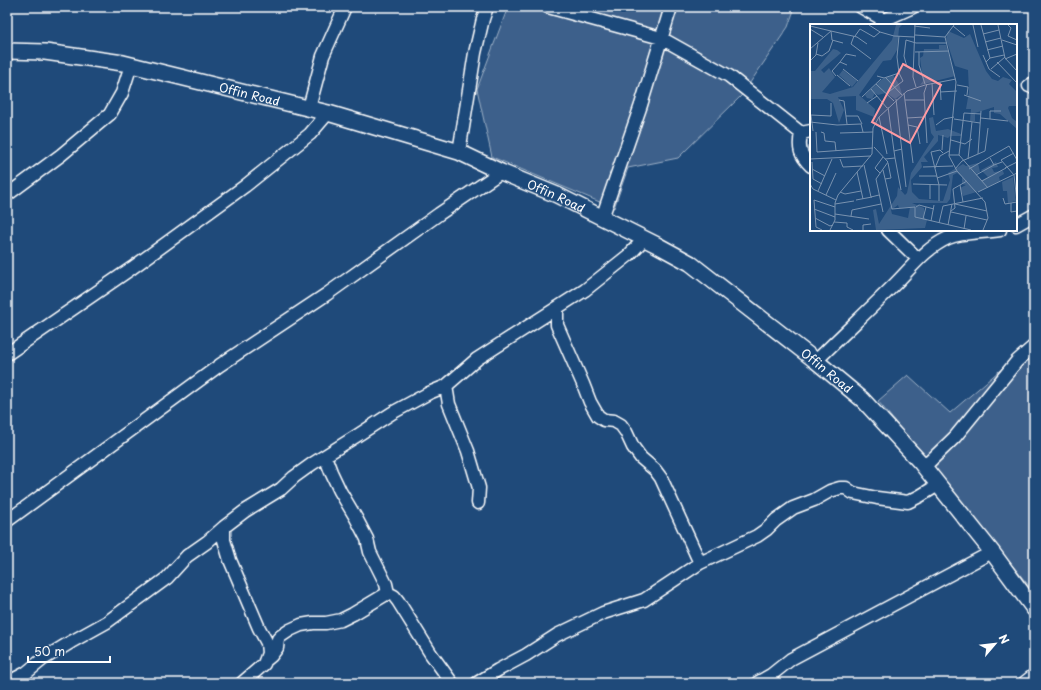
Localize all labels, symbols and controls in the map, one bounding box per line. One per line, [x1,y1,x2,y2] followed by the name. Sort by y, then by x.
[810,24,1017,231] inset map
[217,78,282,110] street label: Offin Road
[524,175,588,217] street label: Offin Road
[797,344,857,397] street label: Offin Road
[975,624,1015,664] north arrow
[995,631,1014,647] text: N
[28,638,110,664] scale bar
[34,642,65,660] text: 50 m

